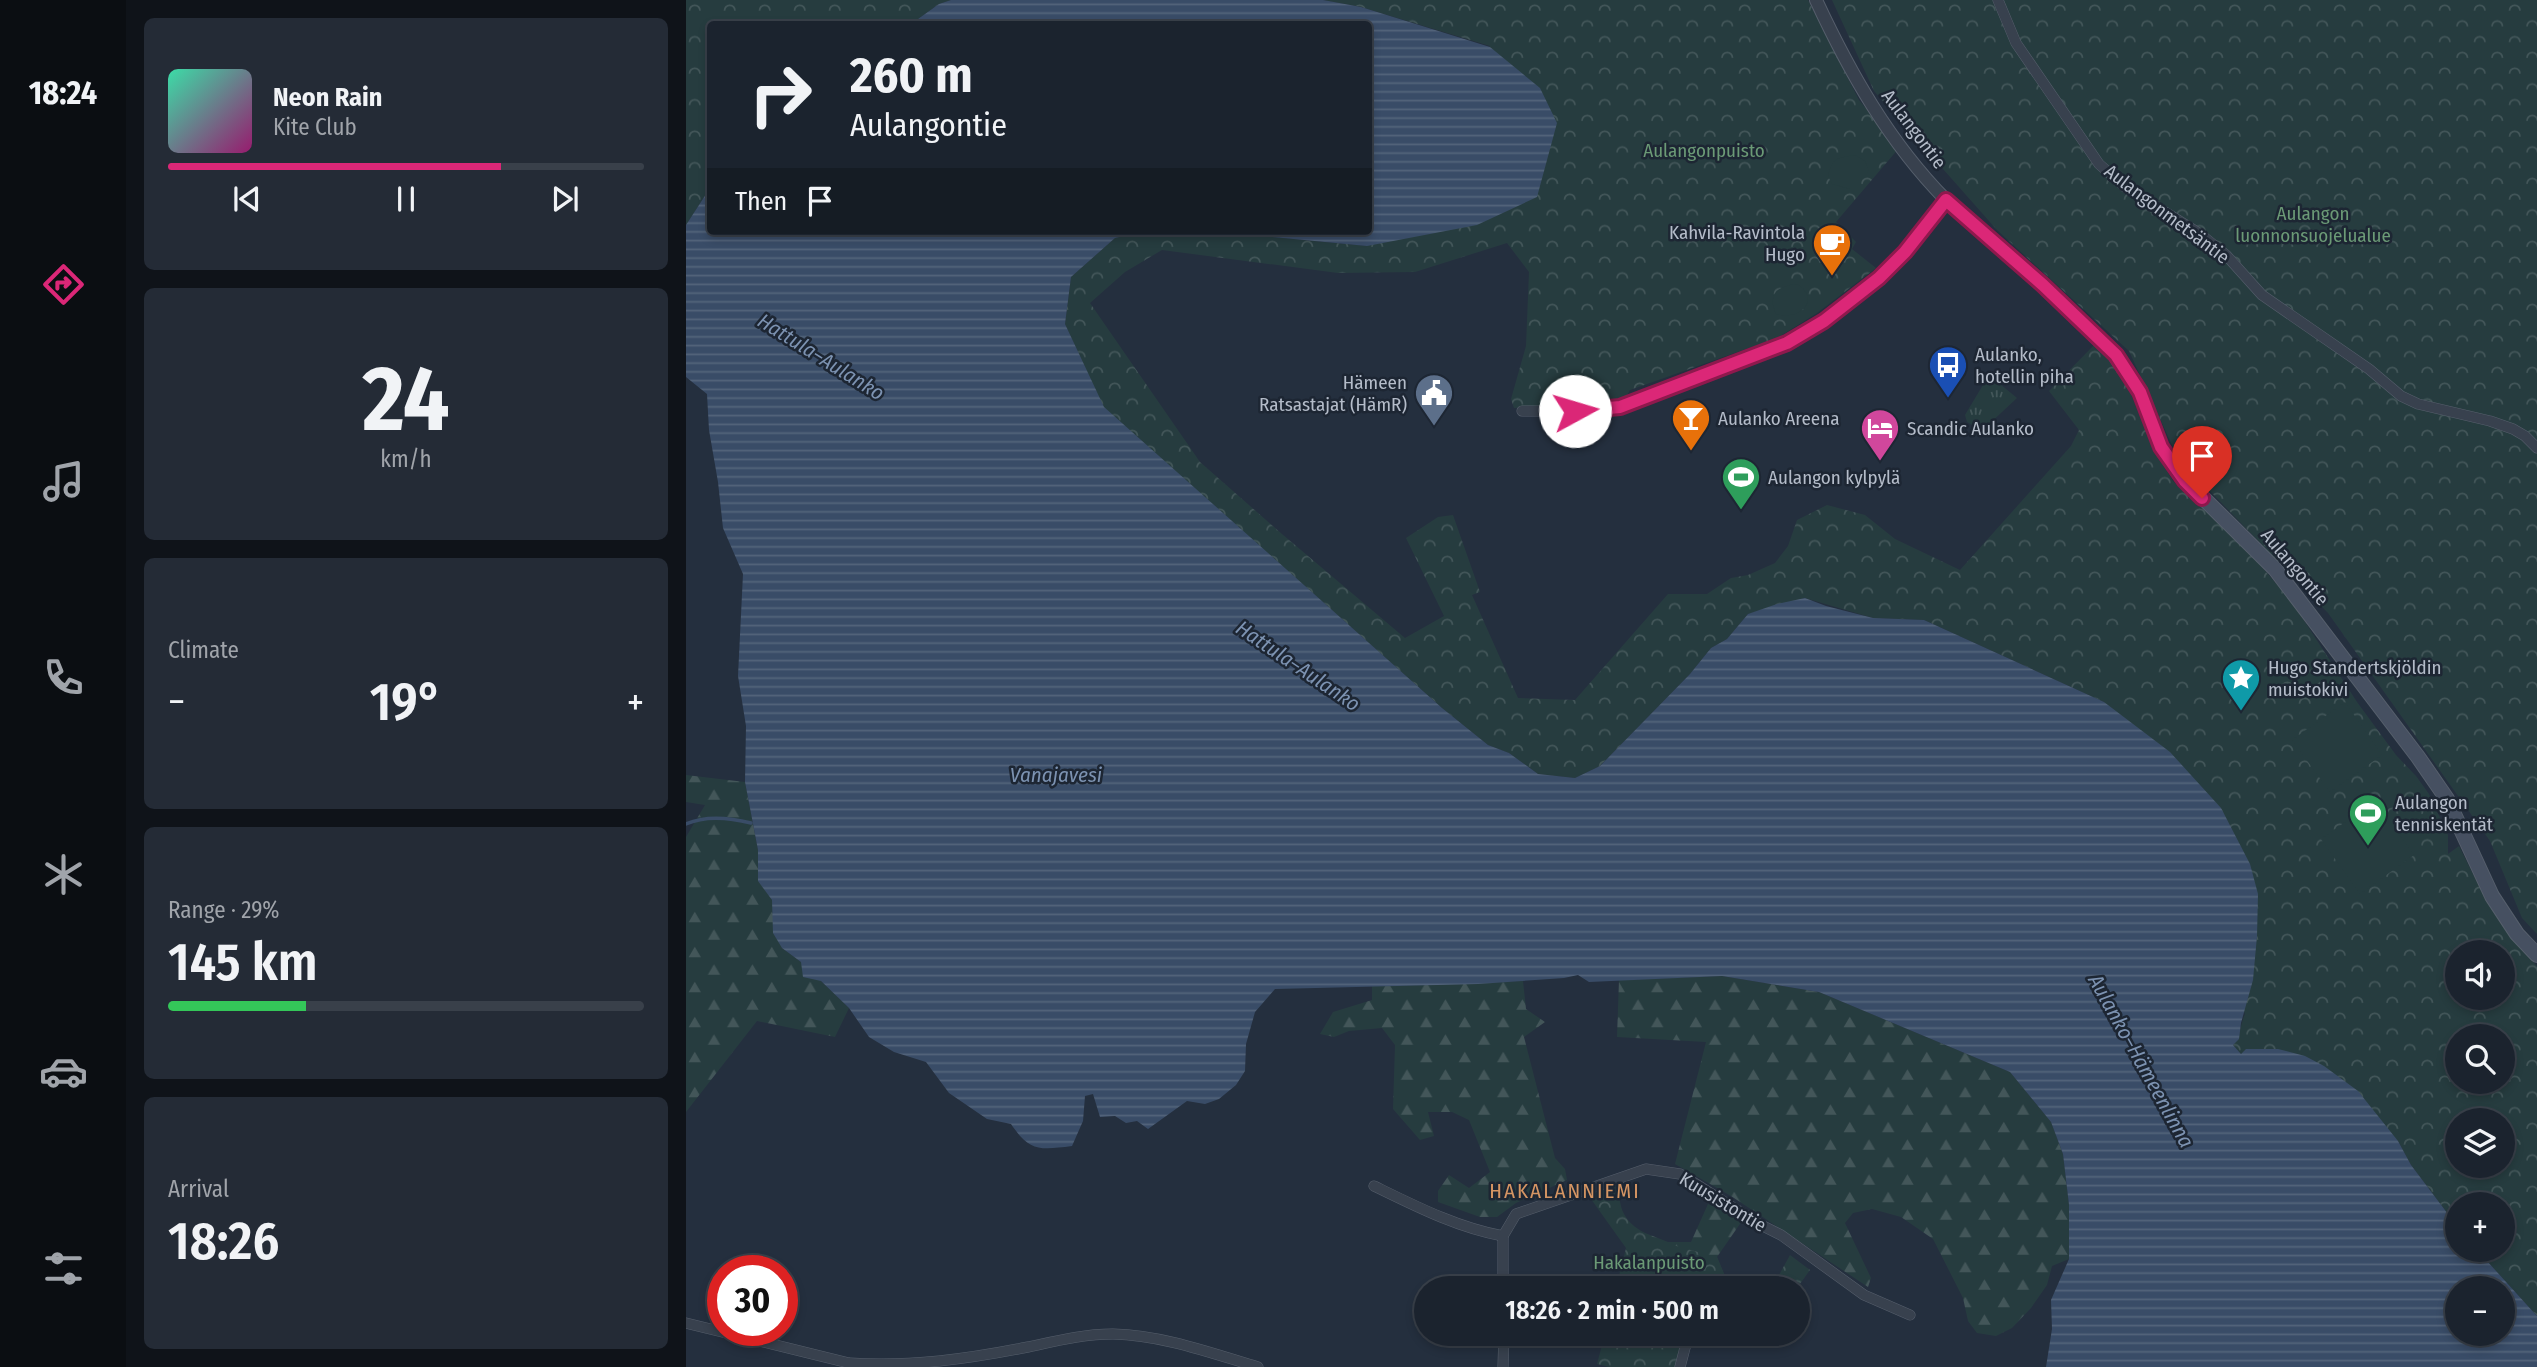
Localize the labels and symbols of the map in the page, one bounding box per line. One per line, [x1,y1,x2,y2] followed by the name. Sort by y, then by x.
[1877,85,1951,173] street label: Aulangontie
[1643,139,1765,162] park label: Aulangonpuisto
[2100,159,2234,269] street label: Aulangonmetsäntie
[2235,202,2391,247] park label: Aulangon luonnonsuojelualue
[1669,221,1805,266] place label: Kahvila-Ravintola Hugo
[1811,222,1853,277] cafe icon: Kahvila-Ravintola Hugo
[753,308,889,406] water label: Hattula–Aulanko
[1975,343,2074,388] place label: Aulanko, hotellin piha
[1927,344,1969,399] bus stop icon: Aulanko, hotellin piha
[1259,371,1407,416] place label: Hämeen Ratsastajat (HämR)
[1413,372,1455,427] public building icon: Hämeen Ratsastajat (HämR)
[1538,374,1612,448] position arrow
[1670,397,1712,452] bar icon: Aulanko Areena
[1718,407,1840,430] place label: Aulanko Areena
[1859,407,1901,462] hotel icon: Scandic Aulanko
[1907,417,2034,440] place label: Scandic Aulanko
[2172,426,2232,498] pin
[1720,456,1762,511] sports icon: Aulangon kylpylä
[1768,466,1900,489] place label: Aulangon kylpylä
[2256,524,2334,610] street label: Aulangontie
[1231,615,1365,717] water label: Hattula–Aulanko
[2268,656,2441,701] place label: Hugo Standertskjöldin muistokivi
[2220,657,2262,712] place icon: Hugo Standertskjöldin muistokivi
[1010,762,1103,788] water label: Vanajavesi
[2395,791,2494,836] place label: Aulangon tenniskentät
[2347,792,2389,847] sports icon: Aulangon tenniskentät
[2082,969,2199,1152] water label: Aulanko–Hämeenlinna
[1675,1167,1771,1237] street label: Kuusistontie
[1489,1178,1641,1204] district label: HAKALANNIEMI
[1593,1251,1705,1274] park label: Hakalanpuisto
[707,1255,798,1346] speed limit sign: 30

